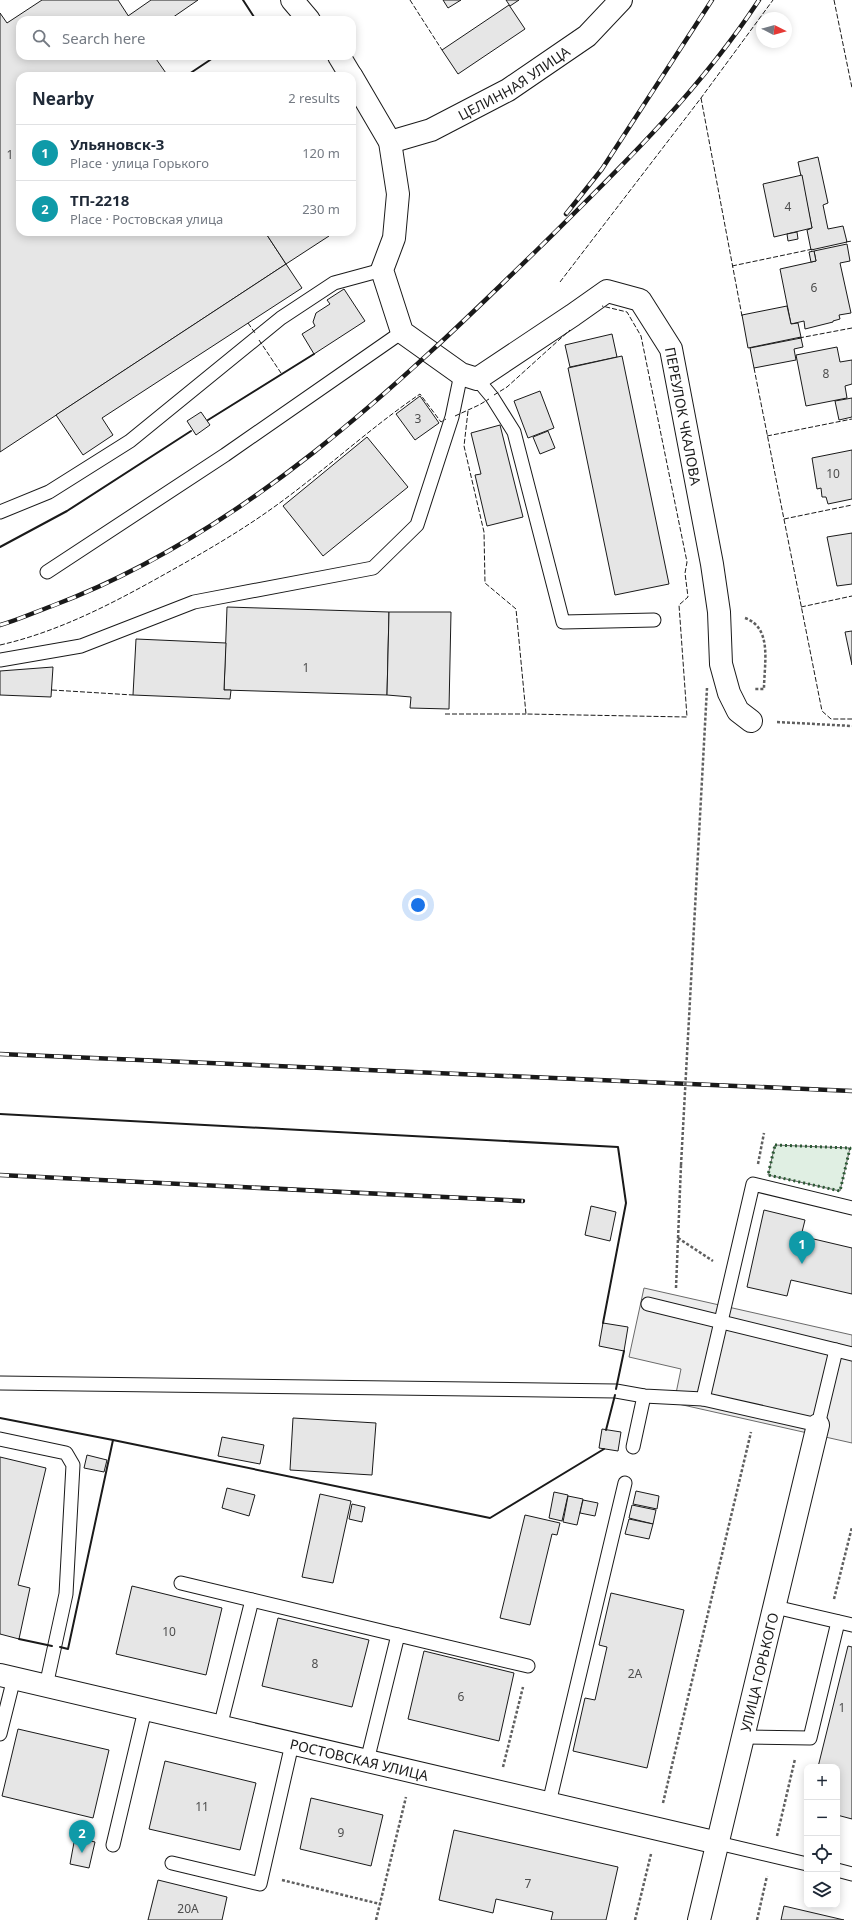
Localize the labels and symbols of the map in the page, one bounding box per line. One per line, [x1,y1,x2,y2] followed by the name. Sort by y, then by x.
[756,12,792,48] north arrow
[454,41,573,124] street label: ЦЕЛИННАЯ УЛИЦА
[7,146,13,163] house number: 1
[785,198,792,215] house number: 4
[811,279,818,296] house number: 6
[661,345,706,487] street label: ПЕРЕУЛОК ЧКАЛОВА
[823,365,830,382] house number: 8
[415,410,422,427] house number: 3
[826,465,840,482] house number: 10
[303,659,309,676] house number: 1
[408,895,428,915] your location
[789,1231,815,1264] pin: 1
[735,1611,782,1734] street label: УЛИЦА ГОРЬКОГО
[162,1623,176,1640] house number: 10
[312,1655,319,1672] house number: 8
[628,1665,643,1682] house number: 2А
[458,1688,465,1705] house number: 6
[839,1699,845,1716] house number: 1
[288,1734,431,1784] street label: РОСТОВСКАЯ УЛИЦА
[195,1798,209,1815] house number: 11
[69,1820,95,1853] pin: 2
[338,1824,345,1841] house number: 9
[525,1875,532,1892] house number: 7
[177,1900,199,1917] house number: 20А

